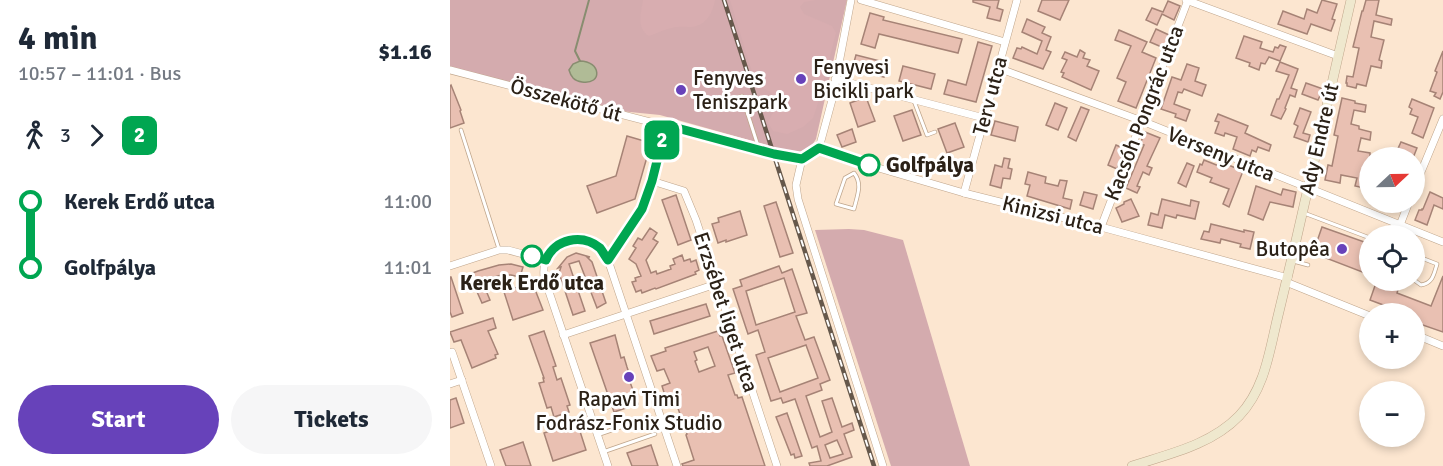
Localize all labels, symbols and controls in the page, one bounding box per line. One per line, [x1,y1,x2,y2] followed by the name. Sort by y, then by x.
[18,18,98,59] text: 4 min
[1099,22,1189,204] street label: Kacsóh Pongrác utca
[378,38,432,65] text: $1.16
[813,54,914,104] place label: Fenyvesi Bicikli park
[967,54,1013,138] street label: Terv utca
[18,61,181,86] text: 10:57 – 11:01 · Bus
[693,65,788,115] place label: Fenyves Teniszpark
[794,72,808,86] marker: Fenyvesi Bicikli park
[507,73,625,127] street label: Összekötő út
[1294,81,1344,197] street label: Ady Endre út
[674,83,688,97] marker: Fenyves Teniszpark
[18,119,51,152] icon: walk
[80,119,113,152] icon: forward
[642,120,682,160] line badge: 2
[1163,121,1279,187] street label: Verseny utca
[134,122,145,148] text: 2
[60,123,71,148] text: 3
[656,127,668,153] text: 2
[1359,147,1425,213] north arrow
[1359,147,1425,447] map controls
[886,152,974,178] place label: Golfpálya
[858,154,880,176] marker: Golfpálya
[64,188,215,215] text: Kerek Erdő utca
[383,189,432,214] text: 11:00
[1000,190,1106,240] street label: Kinizsi utca
[1359,225,1425,291] button: locate
[688,229,764,395] street label: Erzsébet liget utca
[1255,236,1330,262] place label: Butopêa
[1335,242,1349,256] marker: Butopêa
[521,245,543,267] marker: Kerek Erdő utca
[64,254,156,281] text: Golfpálya
[383,255,432,280] text: 11:01
[460,270,604,296] place label: Kerek Erdő utca
[1359,303,1425,369] button: +
[622,370,636,384] marker: Rapavi Timi Fodrász-Fonix Studio
[1359,381,1425,447] button: −
[18,385,219,454] button: Start
[231,385,432,454] button: Tickets
[536,386,722,436] place label: Rapavi Timi Fodrász-Fonix Studio

